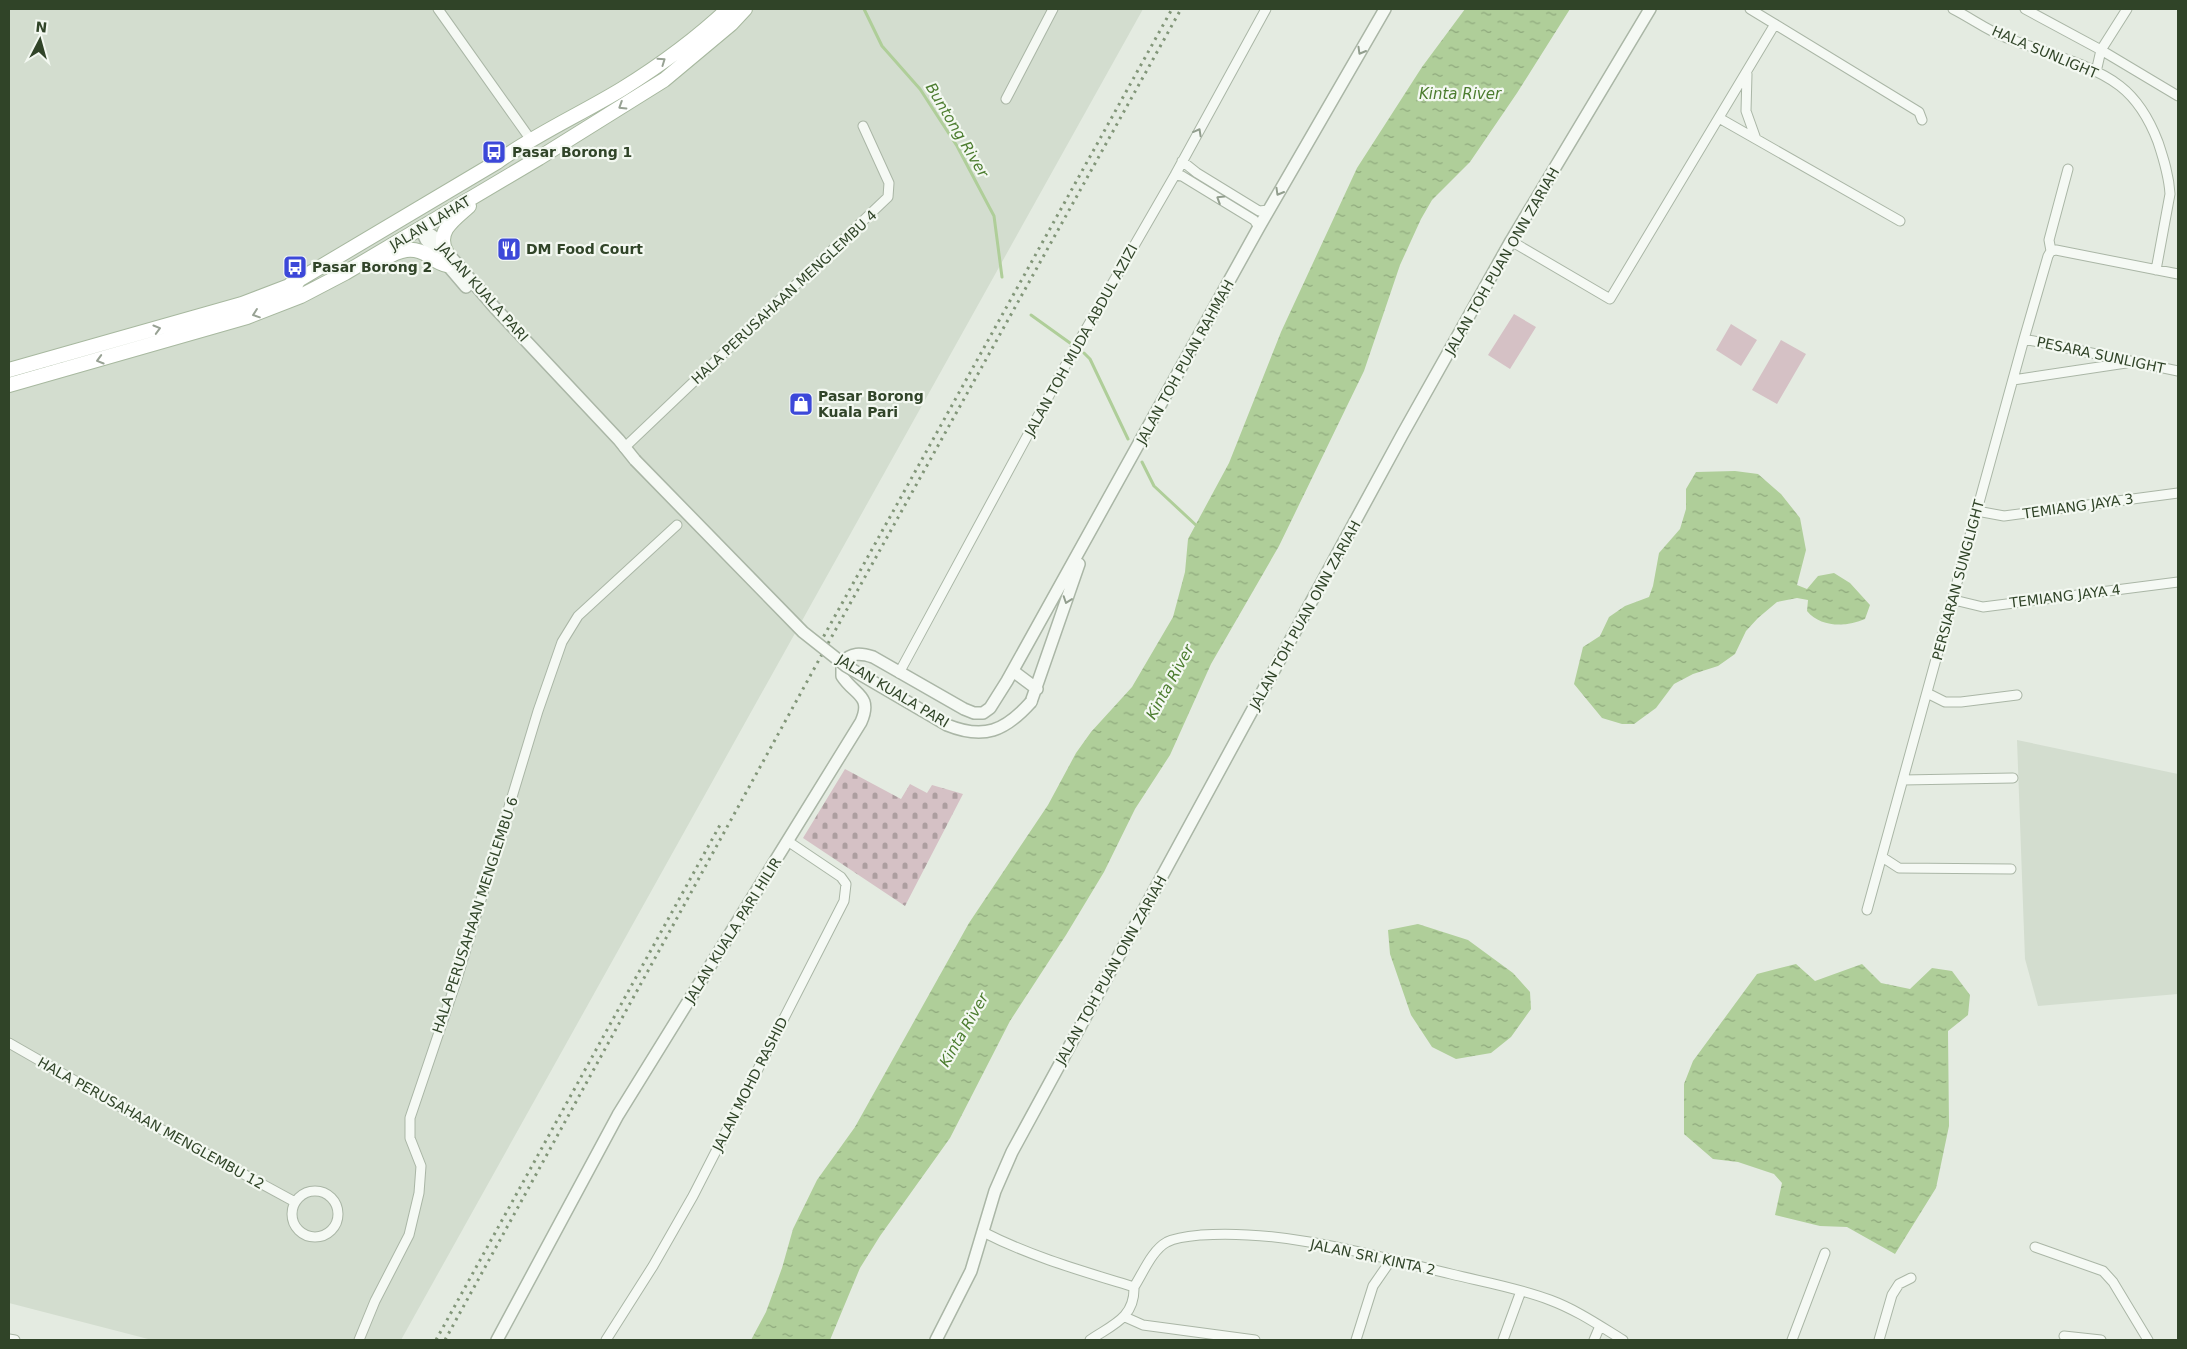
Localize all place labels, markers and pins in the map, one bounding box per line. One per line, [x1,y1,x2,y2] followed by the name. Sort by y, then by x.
[481,139,507,165] bus stop icon: Pasar Borong 1
[512,144,632,160] place label: Pasar Borong 1
[496,236,522,262] restaurant icon: DM Food Court
[526,241,643,257] place label: DM Food Court
[282,254,308,280] bus stop icon: Pasar Borong 2
[312,259,432,275] place label: Pasar Borong 2
[818,388,924,420] place label: Pasar Borong Kuala Pari
[788,391,814,417] shop icon: Pasar Borong Kuala Pari

